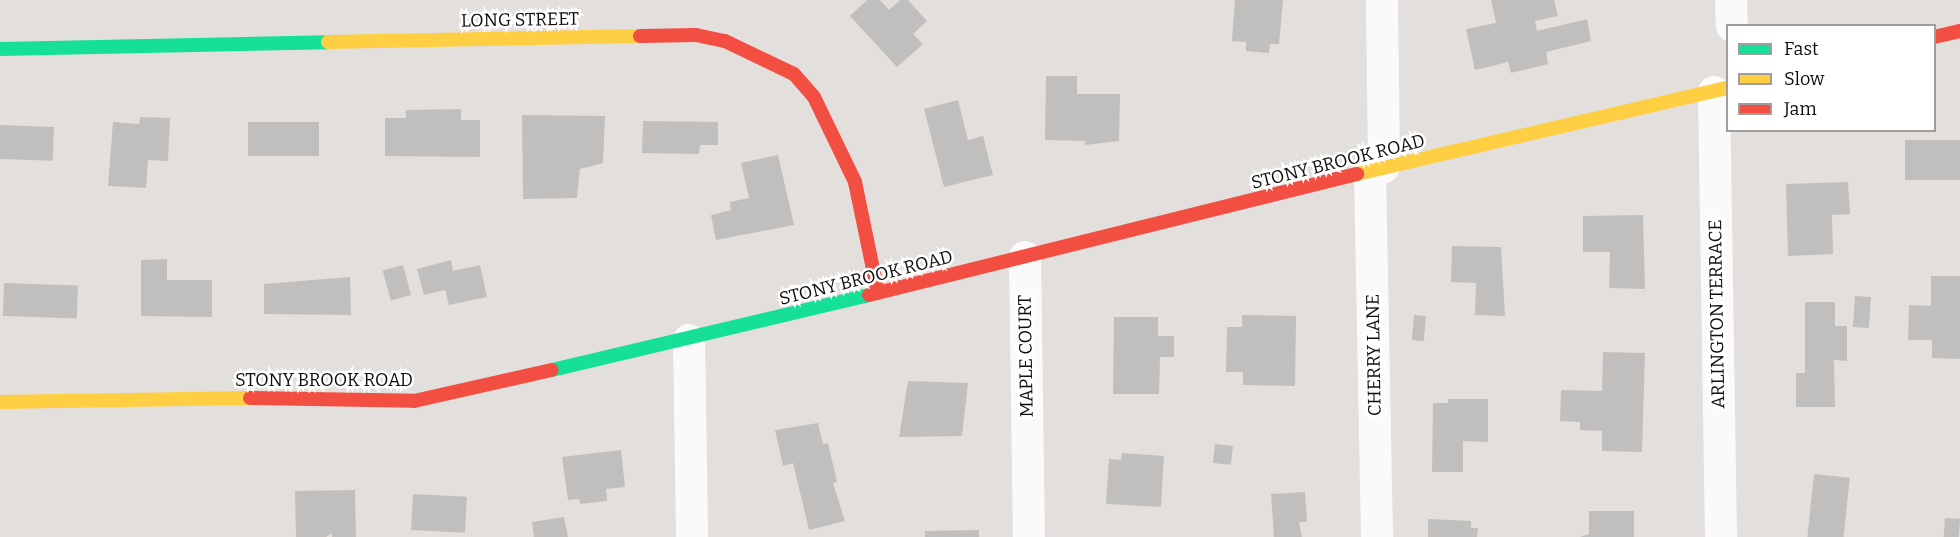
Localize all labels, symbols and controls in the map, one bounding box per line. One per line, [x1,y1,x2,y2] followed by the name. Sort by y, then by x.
[461,8,579,32] street label: LONG STREET
[1726,24,1936,132] legend
[1784,38,1819,60] text: Fast
[1784,68,1824,90] text: Slow
[1784,98,1817,120] text: Jam
[1249,130,1427,194] street label: STONY BROOK ROAD
[1705,219,1729,409] street label: ARLINGTON TERRACE
[777,246,955,310] street label: STONY BROOK ROAD
[1362,294,1386,416] street label: CHERRY LANE
[1014,295,1038,417] street label: MAPLE COURT
[235,369,413,391] street label: STONY BROOK ROAD

